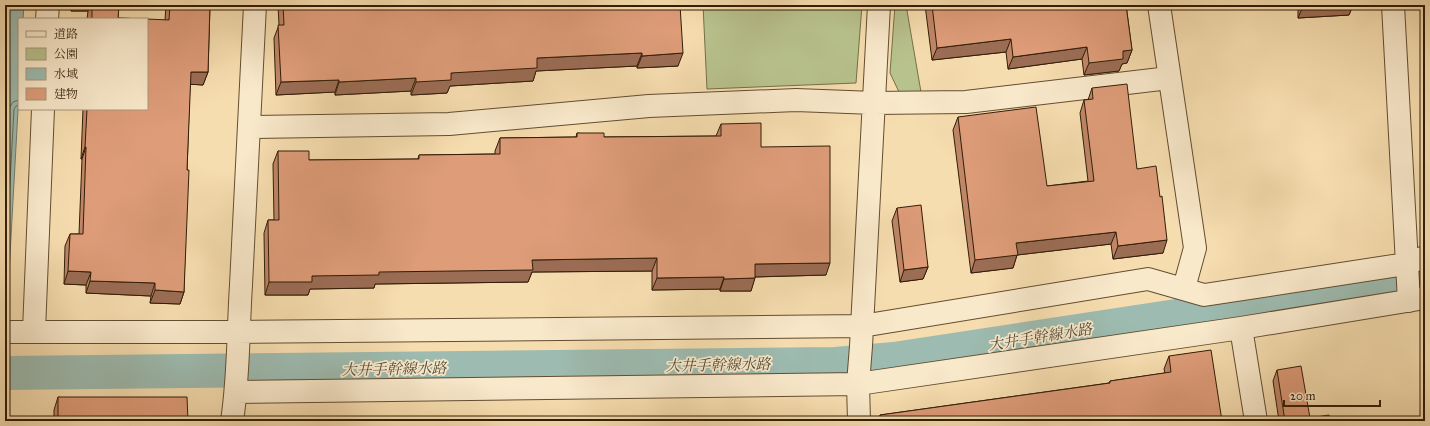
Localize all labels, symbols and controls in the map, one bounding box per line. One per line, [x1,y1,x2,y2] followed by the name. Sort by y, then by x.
[18,18,148,110] legend
[54,27,78,41] text: 道路
[54,47,78,61] text: 公園
[54,67,78,81] text: 水域
[54,87,78,101] text: 建物
[987,320,1094,354] water label: 大井手幹線水路
[665,355,772,375] water label: 大井手幹線水路
[341,359,448,379] water label: 大井手幹線水路
[1284,382,1380,408] scale bar
[1290,389,1316,403] text: 20 m

